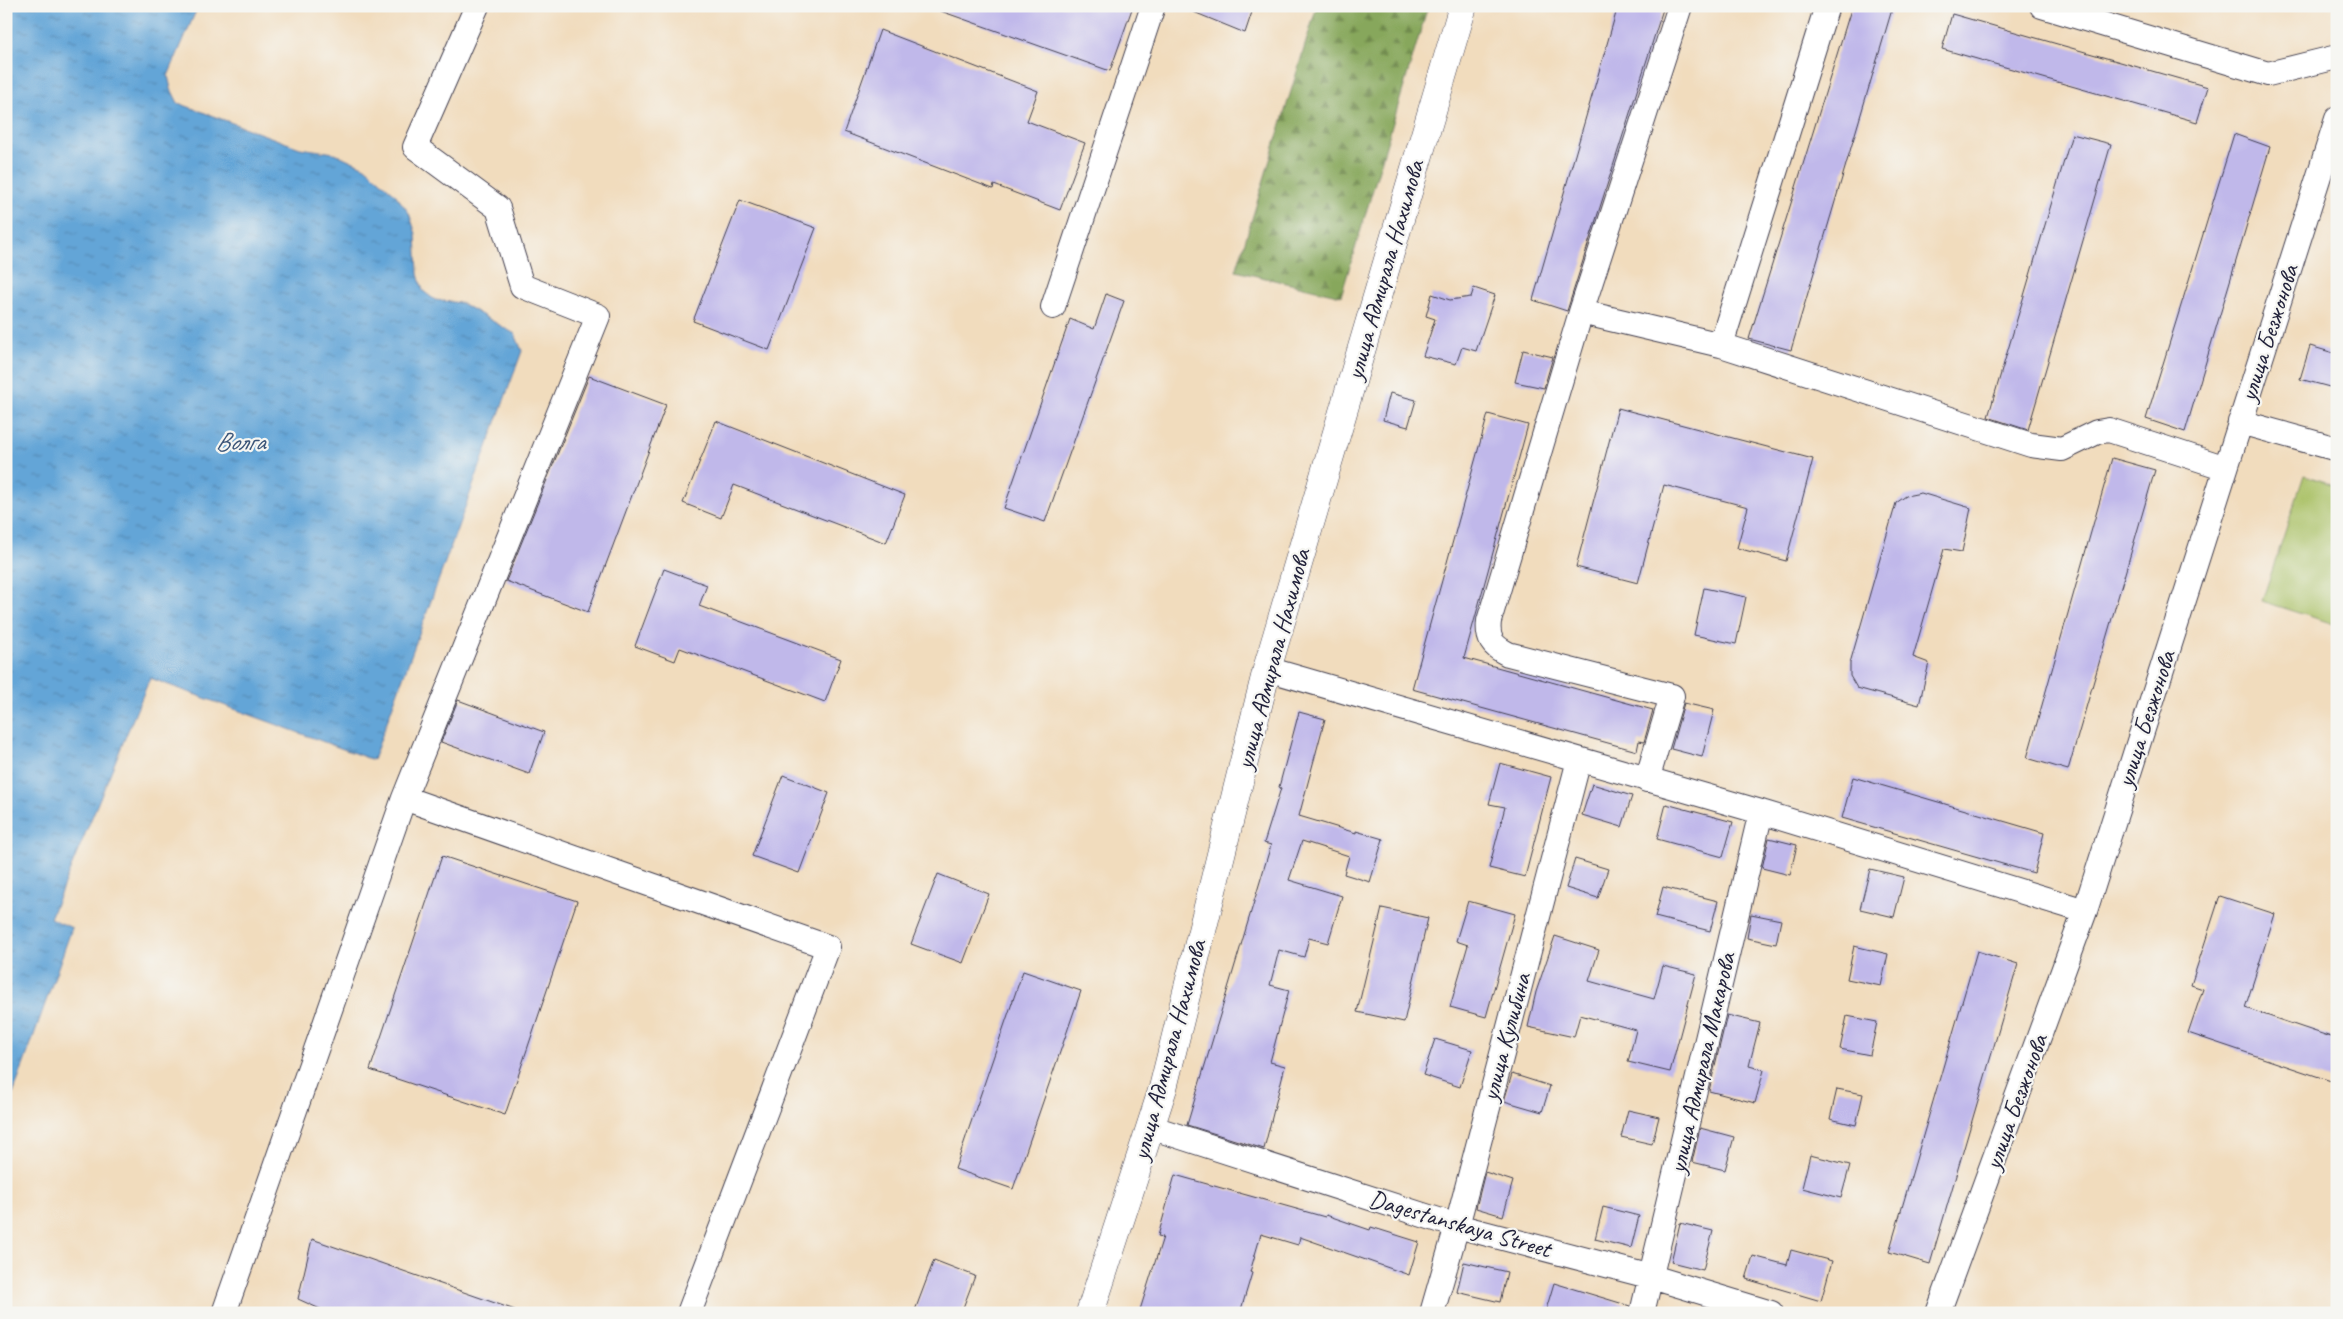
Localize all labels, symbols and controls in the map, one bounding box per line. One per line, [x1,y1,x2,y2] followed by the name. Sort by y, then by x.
[1338,155,1432,385] street label: улица Адмирала Нахимова
[2231,259,2307,407] street label: улица Безжонова
[215,425,267,458] water label: Волга
[1228,543,1318,775] street label: улица Адмирала Нахимова
[2108,645,2184,793] street label: улица Безжонова
[1124,934,1214,1166] street label: улица Адмирала Нахимова
[1661,948,1743,1178] street label: улица Адмирала Макарова
[1473,968,1539,1106] street label: улица Кулибина
[1976,1028,2056,1176] street label: улица Безжонова
[1366,1183,1557,1266] street label: Dagestanskaya Street

